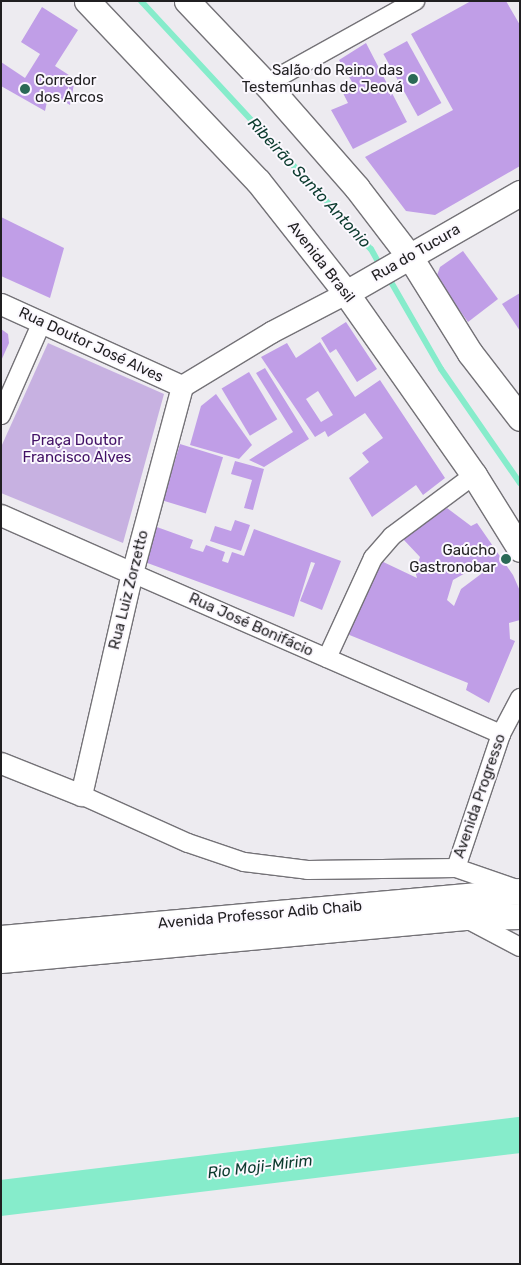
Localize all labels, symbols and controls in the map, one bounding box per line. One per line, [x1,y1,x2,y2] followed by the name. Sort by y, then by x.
[242,61,403,96] place label: Salão do Reino das Testemunhas de Jeová
[35,71,104,106] place label: Corredor dos Arcos
[407,73,419,85] marker: Salão do Reino das Testemunhas de Jeová
[19,83,31,95] marker: Corredor dos Arcos
[243,114,375,252] water label: Ribeirão Santo Antonio
[284,218,358,306] street label: Avenida Brasil
[368,220,464,286] street label: Rua do Tucura
[15,303,167,387] street label: Rua Doutor José Alves
[22,431,132,466] park label: Praça Doutor Francisco Alves
[105,528,153,652] street label: Rua Luiz Zorzetto
[409,541,496,576] place label: Gaúcho Gastronobar
[500,553,512,565] marker: Gaúcho Gastronobar
[186,589,316,661] street label: Rua José Bonifácio
[450,732,510,860] street label: Avenida Progresso
[157,897,363,933] street label: Avenida Professor Adib Chaib
[206,1151,314,1183] water label: Rio Moji-Mirim

